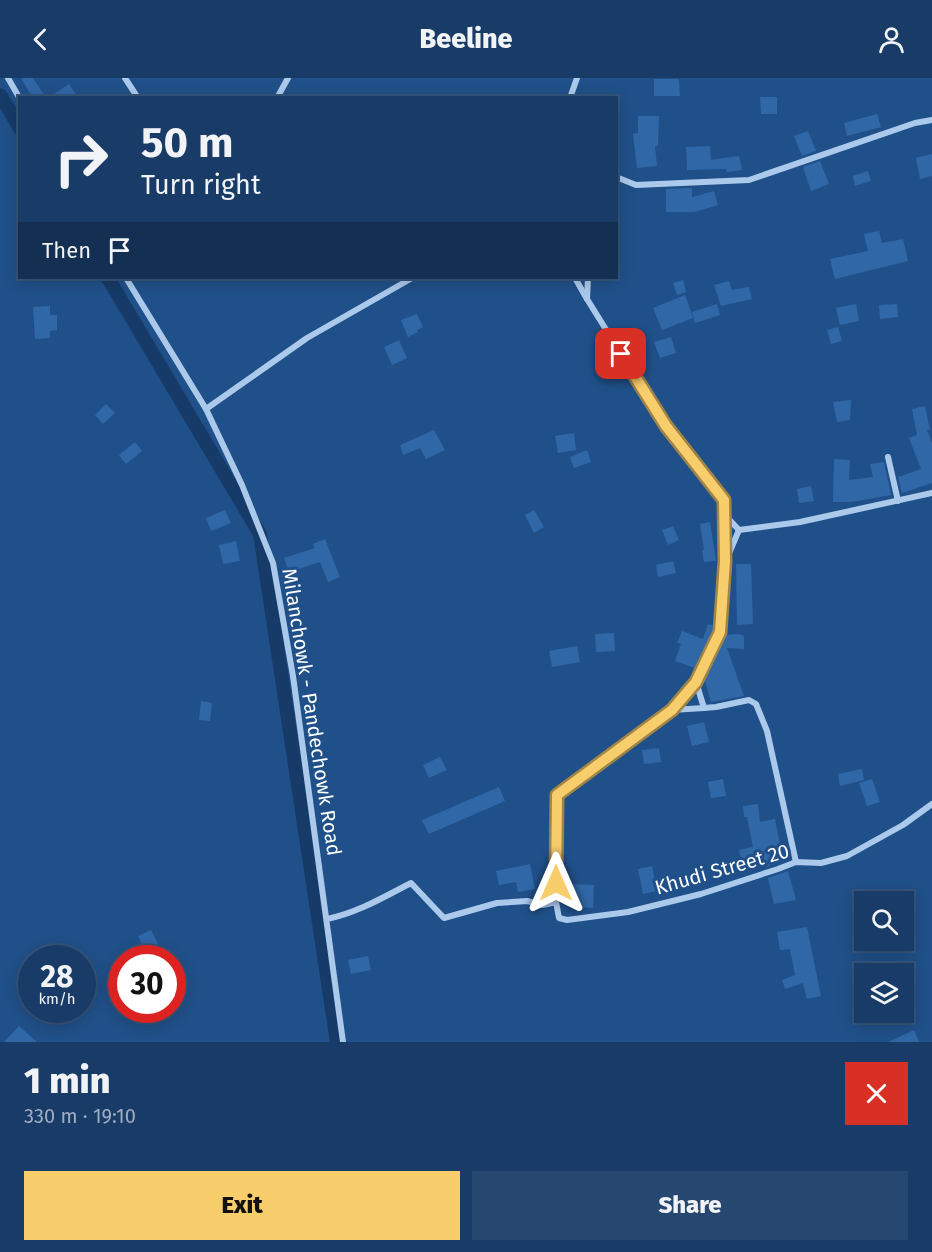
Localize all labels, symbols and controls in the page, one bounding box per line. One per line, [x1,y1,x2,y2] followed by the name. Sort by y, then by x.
[24,23,57,56] icon: back
[420,23,512,55] text: Beeline
[875,23,908,56] icon: person
[141,118,234,168] text: 50 m
[42,120,120,198] icon: right
[141,169,261,201] text: Turn right
[103,234,136,267] icon: arrive
[42,237,91,264] text: Then
[595,328,646,379] pin
[604,337,637,370] icon: arrive
[277,567,347,857] street label: Milanchowk - Pandechowk Road
[652,838,792,900] street label: Khudi Street 20
[524,851,588,915] position arrow
[854,891,914,1023] map controls
[854,891,914,951] button: search
[108,945,186,1023] speed limit sign: 30
[41,959,73,995] text: 28
[854,963,914,1023] button: layers
[38,990,76,1008] text: km/h
[24,1059,110,1103] text: 1 min
[845,1062,908,1125] button: close
[24,1104,136,1128] text: 330 m · 19:10
[24,1171,460,1240] button: Exit
[472,1171,908,1240] button: Share

